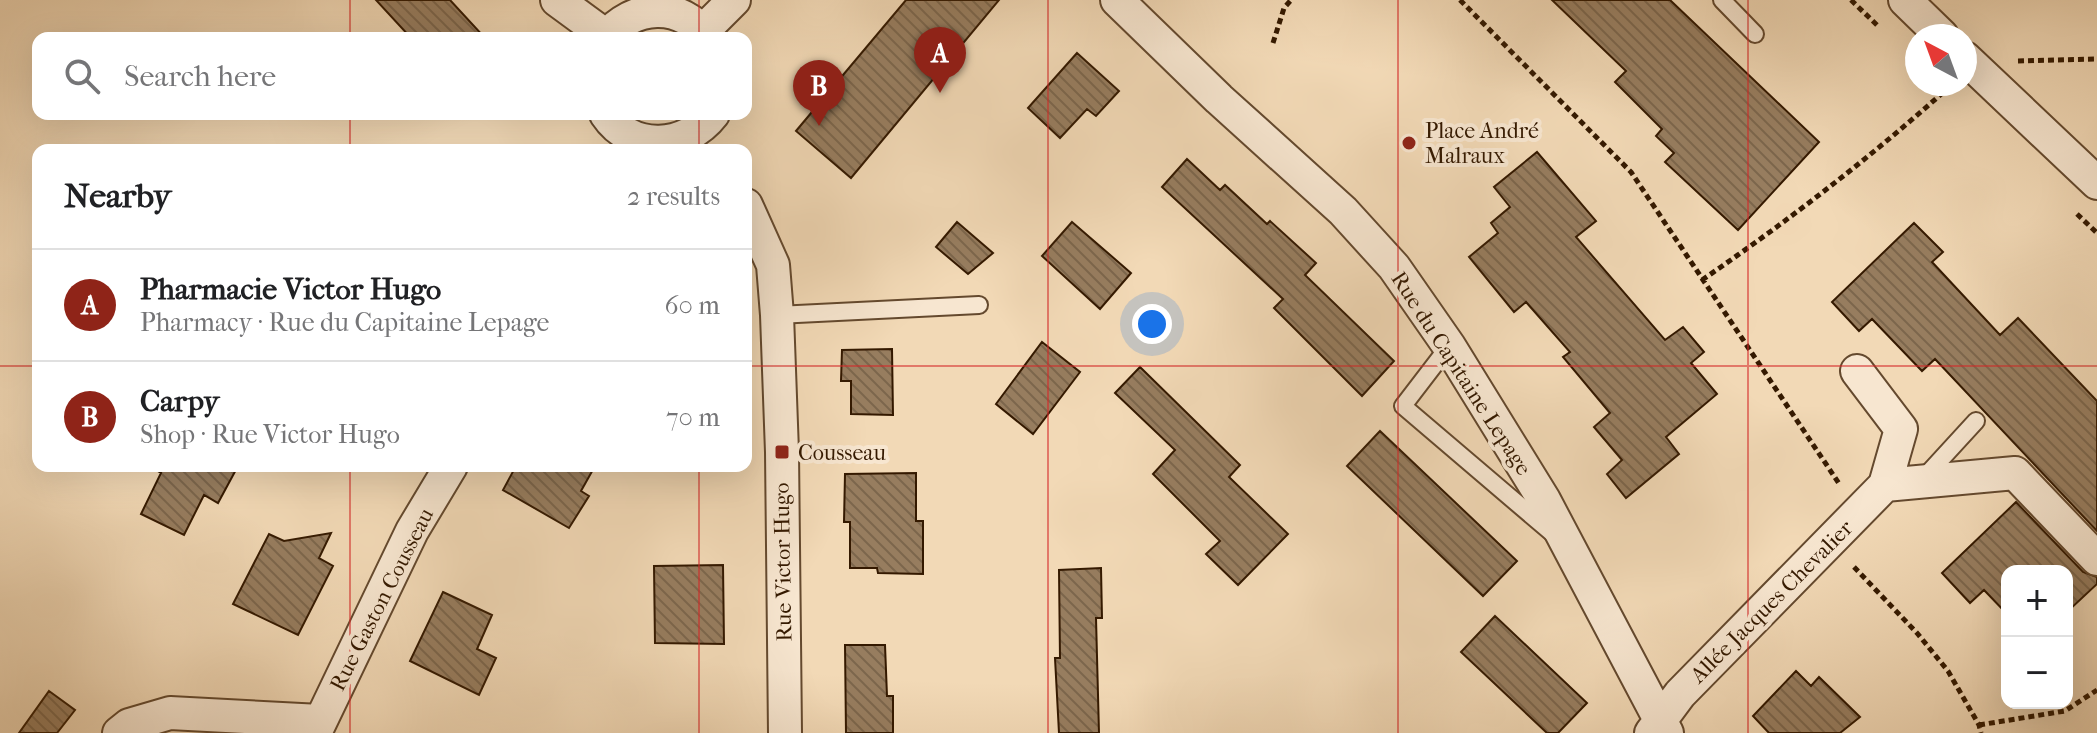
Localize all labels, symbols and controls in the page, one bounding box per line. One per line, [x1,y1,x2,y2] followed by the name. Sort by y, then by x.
[1905,24,1977,96] north arrow
[914,27,966,93] pin: A
[32,32,752,120] search box
[60,54,104,98] icon: search
[124,59,276,94] text: Search here
[793,60,845,126] pin: B
[1425,118,1539,169] place label: Place André Malraux
[1400,134,1418,152] marker: Place André Malraux
[64,176,171,216] text: Nearby
[627,181,720,212] text: 2 results
[1386,267,1537,480] street label: Rue du Capitaine Lepage
[140,272,441,307] text: Pharmacie Victor Hugo
[82,290,98,321] text: A
[664,290,720,321] text: 60 m
[1132,304,1172,344] your location
[140,307,549,338] text: Pharmacy · Rue du Capitaine Lepage
[140,384,219,419] text: Carpy
[82,402,98,433] text: B
[666,402,720,433] text: 70 m
[140,419,400,450] text: Shop · Rue Victor Hugo
[798,440,886,466] place label: Cousseau
[773,443,791,461] marker: Cousseau
[769,482,797,642] street label: Rue Victor Hugo
[325,503,439,695] street label: Rue Gaston Cousseau
[1684,515,1859,689] street label: Allée Jacques Chevalier
[2001,565,2073,709] map controls
[2001,565,2073,637] button: +
[2001,637,2073,709] button: −

